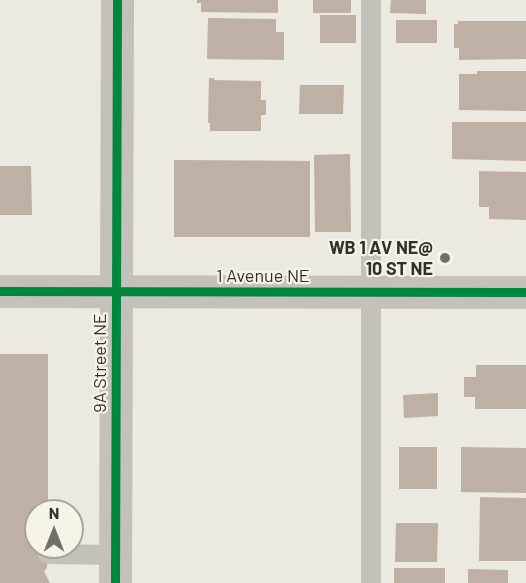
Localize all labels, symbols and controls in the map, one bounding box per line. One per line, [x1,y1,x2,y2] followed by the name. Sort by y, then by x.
[329,237,433,280] place label: WB 1 AV NE@ 10 ST NE
[438,251,452,265] marker: WB 1 AV NE@ 10 ST NE
[216,264,310,286] street label: 1 Avenue NE
[88,313,110,413] street label: 9A Street NE
[24,499,84,559] north arrow
[49,503,59,522] text: N

